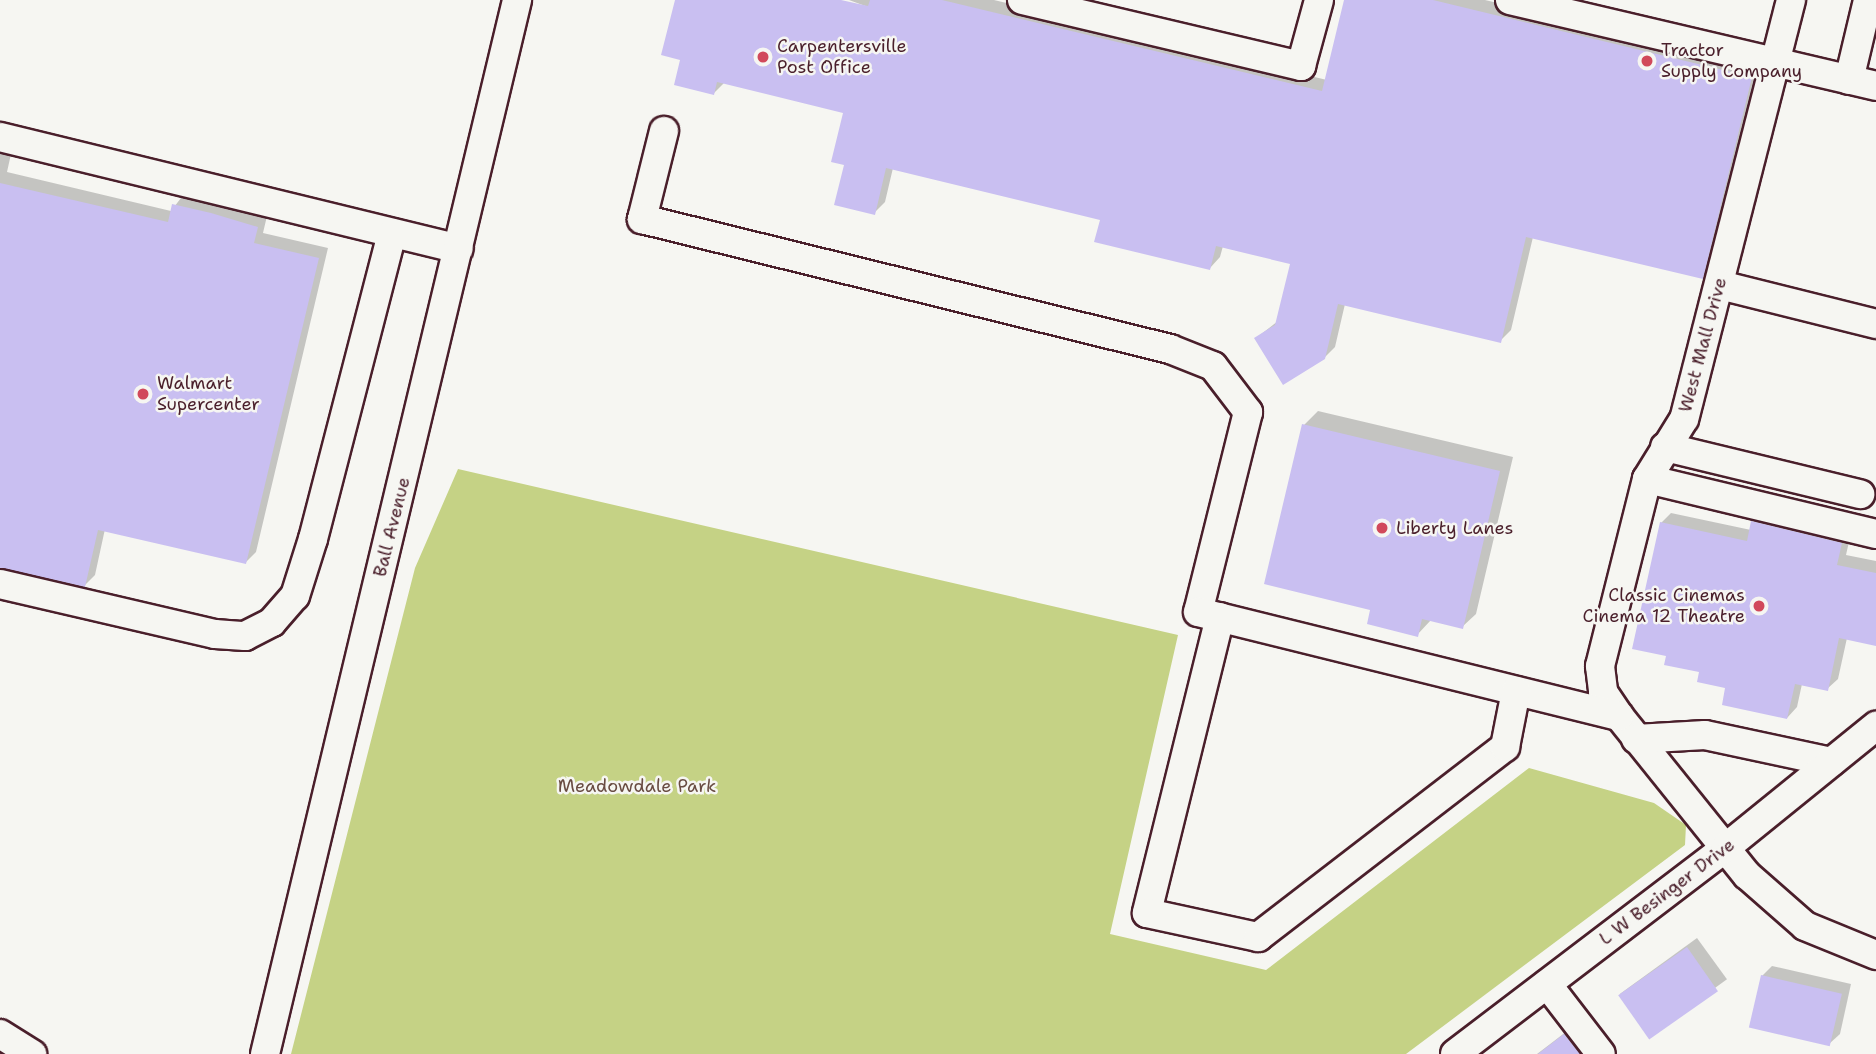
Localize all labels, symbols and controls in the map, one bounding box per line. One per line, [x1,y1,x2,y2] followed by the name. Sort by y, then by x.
[777,36,907,78] place label: Carpentersville Post Office
[1661,40,1802,82] place label: Tractor Supply Company
[755,49,771,65] marker: Carpentersville Post Office
[1639,53,1655,69] marker: Tractor Supply Company
[1675,275,1731,415] street label: West Mall Drive
[157,373,260,416] place label: Walmart Supercenter
[135,386,151,402] marker: Walmart Supercenter
[369,475,415,579] street label: Ball Avenue
[1396,517,1513,539] place label: Liberty Lanes
[1374,520,1390,536] marker: Liberty Lanes
[1582,585,1745,628] place label: Classic Cinemas Cinema 12 Theatre
[1751,598,1767,614] marker: Classic Cinemas Cinema 12 Theatre
[558,775,716,797] park label: Meadowdale Park
[1595,834,1739,950] street label: L W Besinger Drive

